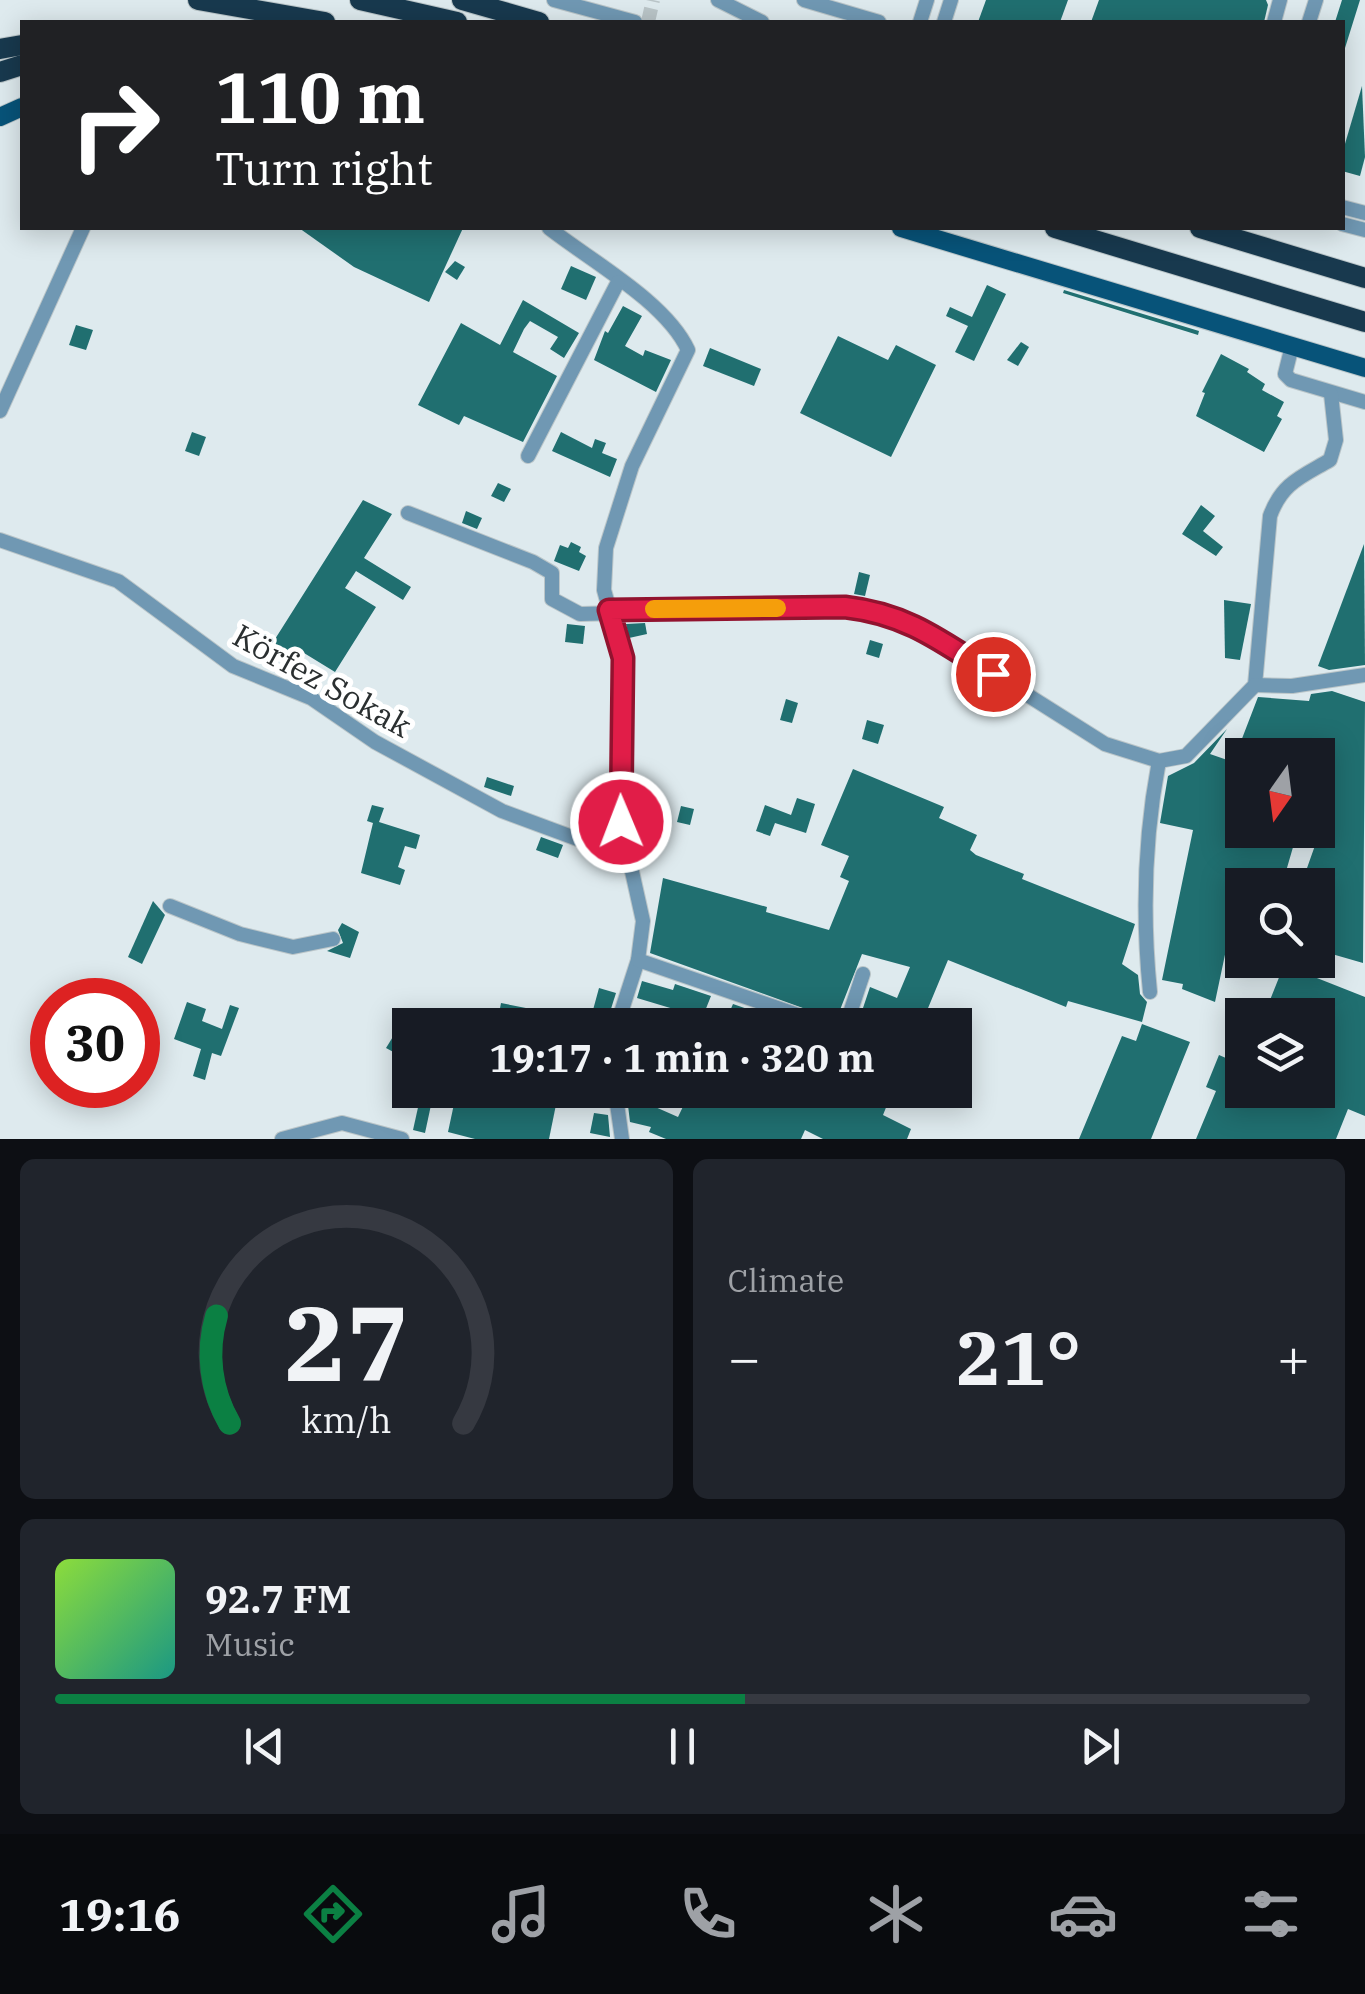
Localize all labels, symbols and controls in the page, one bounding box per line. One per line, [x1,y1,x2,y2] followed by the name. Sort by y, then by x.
[215,51,425,142] text: 110 m
[50,60,180,190] icon: right
[215,139,433,197] text: Turn right
[226,614,419,747] street label: Körfez Sokak
[951,632,1036,717] pin
[966,647,1021,702] icon: arrive
[1225,738,1335,848] north arrow
[1225,738,1335,1108] map controls
[569,770,673,874] position arrow
[1225,868,1335,978] button: search
[30,978,160,1108] speed limit sign: 30
[1225,998,1335,1108] button: layers
[489,1033,875,1082] text: 19:17 · 1 min · 320 m
[728,1259,844,1301] text: Climate
[284,1274,409,1410] text: 27
[956,1308,1081,1406] text: 21°
[728,1322,761,1393] text: −
[1277,1322,1310,1393] text: +
[301,1396,391,1443] text: km/h
[205,1574,351,1623] text: 92.7 FM
[205,1623,295,1665] text: Music
[237,1719,292,1774] icon: previous
[655,1719,710,1774] icon: pause
[1073,1719,1128,1774] icon: next
[298,1879,368,1949] icon: directions
[486,1879,556,1949] icon: music
[673,1879,743,1949] icon: phone
[861,1879,931,1949] icon: climate
[1048,1879,1118,1949] icon: car
[1236,1879,1306,1949] icon: filters
[59,1885,180,1943] text: 19:16

